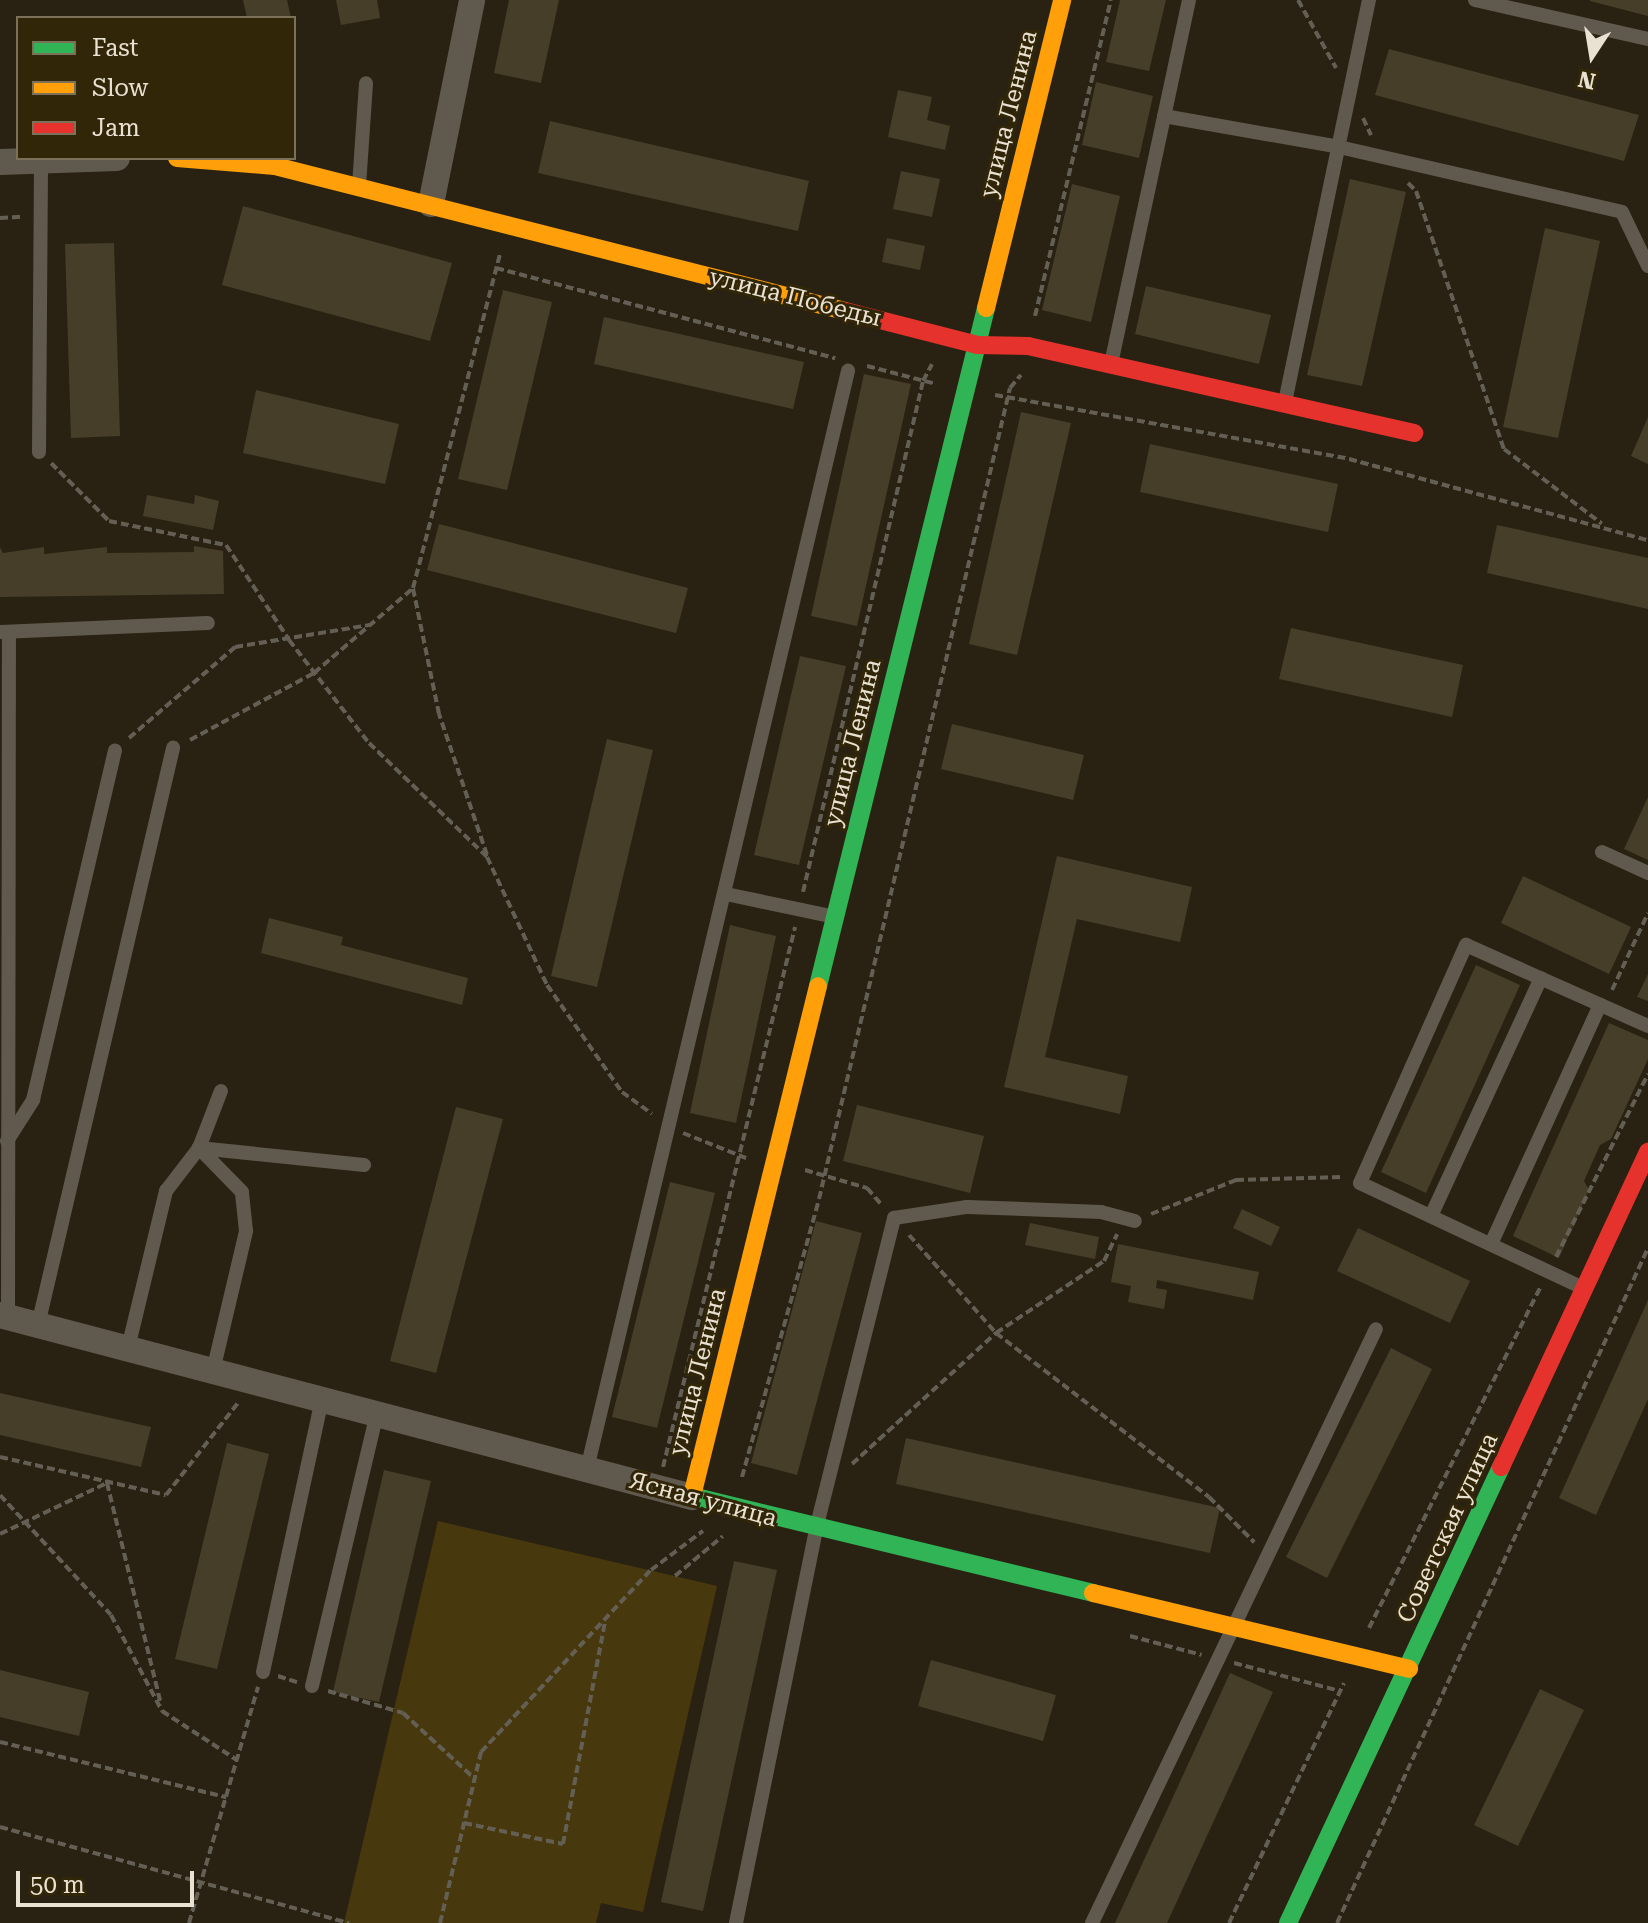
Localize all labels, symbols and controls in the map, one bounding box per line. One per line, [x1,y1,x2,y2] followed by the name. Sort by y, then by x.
[16,16,296,160] legend
[1552,16,1632,96] north arrow
[974,27,1044,201] street label: улица Ленина
[92,34,139,62] text: Fast
[1576,66,1598,94] text: N
[92,74,148,102] text: Slow
[92,114,140,142] text: Jam
[706,263,884,333] street label: улица Победы
[818,656,888,830] street label: улица Ленина
[663,1285,733,1459] street label: улица Ленина
[1391,1429,1505,1627] street label: Советская улица
[626,1466,780,1534] street label: Ясная улица
[20,1855,198,1905] scale bar
[30,1871,85,1899] text: 50 m

